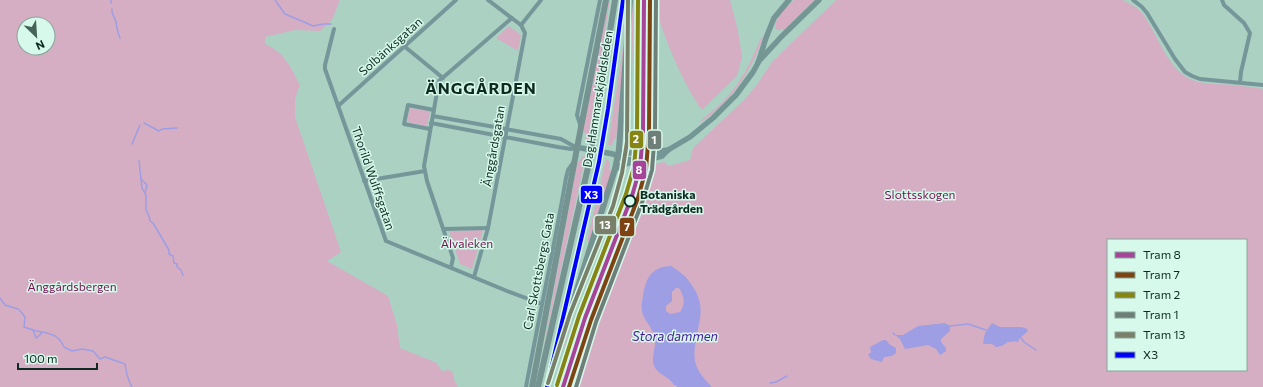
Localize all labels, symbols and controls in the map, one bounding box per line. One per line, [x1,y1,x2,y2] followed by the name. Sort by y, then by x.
[356,14,424,78] street label: Solbänksgatan
[16,16,56,56] north arrow
[579,30,615,168] street label: Dag Hammarskjöldsleden
[34,38,47,53] text: N
[425,78,537,97] district label: ÄNGGÅRDEN
[479,104,507,188] street label: Änggårdsgatan
[350,124,398,232] street label: Thorild Wulffsgatan
[629,130,644,149] line badge: 2
[647,130,662,150] line badge: 1
[633,132,639,145] text: 2
[652,133,657,146] text: 1
[632,160,647,180] line badge: 8
[636,163,643,176] text: 8
[580,185,603,204] line badge: X3
[640,187,703,215] place label: Botaniska Trädgården
[885,187,955,201] park label: Slottsskogen
[584,188,598,201] text: X3
[623,194,637,208] marker: Botaniska Trädgården
[520,211,556,331] street label: Carl Skottsbergs Gata
[594,215,617,235] line badge: 13
[619,217,635,237] line badge: 7
[599,218,611,231] text: 13
[624,220,630,233] text: 7
[441,236,493,250] park label: Älvaleken
[1107,239,1247,371] legend
[1143,247,1181,261] text: Tram 8
[1143,267,1180,281] text: Tram 7
[27,279,117,293] park label: Änggårdsbergen
[1143,287,1180,301] text: Tram 2
[1143,307,1179,321] text: Tram 1
[1143,327,1186,341] text: Tram 13
[632,328,718,344] water label: Stora dammen
[18,345,97,371] scale bar
[1143,347,1158,361] text: X3
[24,351,58,365] text: 100 m

